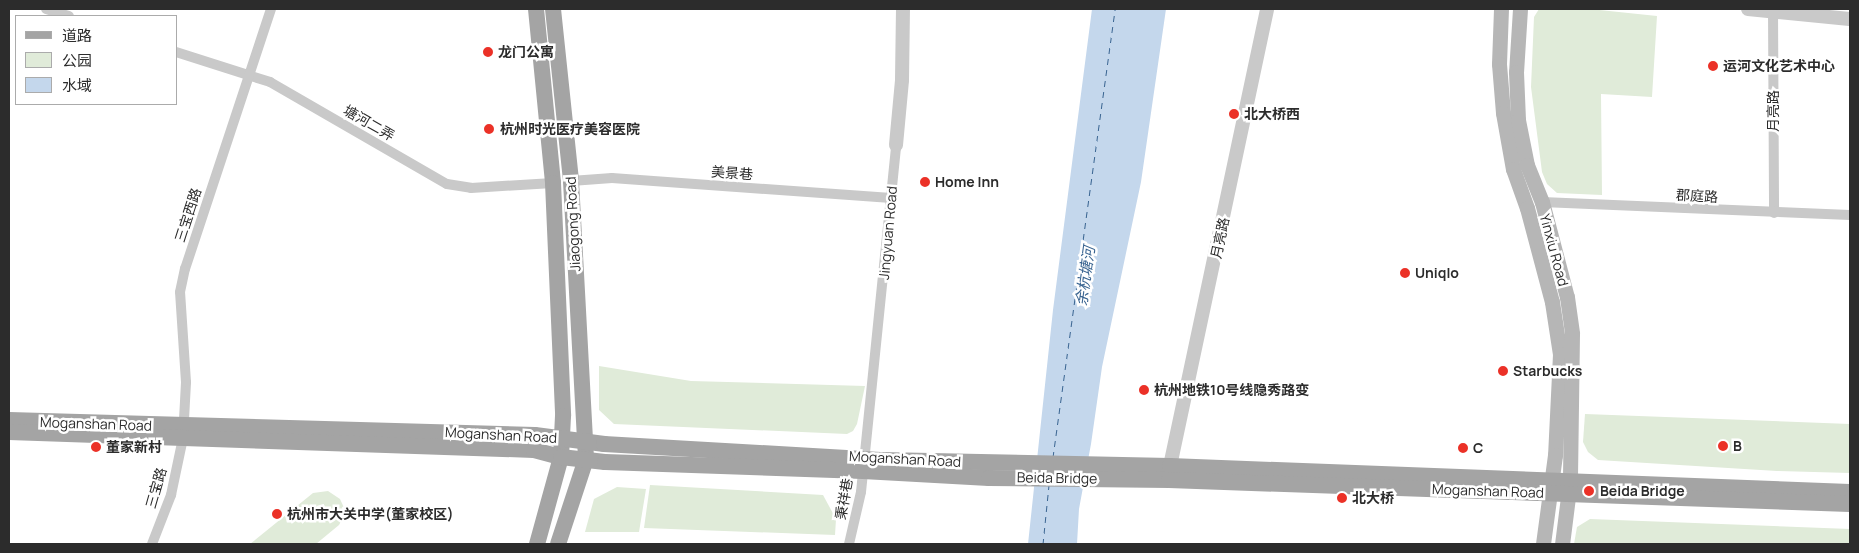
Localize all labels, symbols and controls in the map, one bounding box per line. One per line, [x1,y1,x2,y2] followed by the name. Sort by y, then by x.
[15,15,178,105] legend
[62,25,92,46] text: 道路
[498,44,554,60] place label: 龙门公寓
[482,46,494,58] marker: 龙门公寓
[62,50,92,71] text: 公园
[1723,58,1835,74] place label: 运河文化艺术中心
[1707,60,1719,72] marker: 运河文化艺术中心
[62,75,92,96] text: 水域
[1765,90,1781,132] street label: 月亮路
[341,102,397,144] street label: 塘河二弄
[1244,106,1300,122] place label: 北大桥西
[1228,108,1240,120] marker: 北大桥西
[500,121,640,137] place label: 杭州时光医疗美容医院
[482,122,496,136] marker: 杭州时光医疗美容医院
[710,163,754,183] street label: 美景巷
[935,174,999,190] place label: Home Inn
[562,176,584,272] street label: Jiaogong Road
[919,176,931,188] marker: Home Inn
[876,185,900,281] street label: Jingyuan Road
[171,186,205,244] street label: 三宝西路
[1676,187,1718,205] street label: 郡庭路
[1536,212,1572,288] street label: Yinxiu Road
[1207,216,1233,260] street label: 月亮路
[1072,245,1098,307] water label: 余杭塘河
[1415,265,1459,281] place label: Uniqlo
[1399,267,1411,279] marker: Uniqlo
[1513,363,1582,379] place label: Starbucks
[1497,365,1509,377] marker: Starbucks
[1154,382,1309,398] place label: 杭州地铁10号线隐秀路变
[1138,384,1150,396] marker: 杭州地铁10号线隐秀路变
[40,414,152,434] street label: Moganshan Road
[445,424,557,446] street label: Moganshan Road
[1733,438,1742,454] place label: B
[106,439,162,455] place label: 董家新村
[1473,440,1483,456] place label: C
[1717,440,1729,452] marker: B
[90,441,102,453] marker: 董家新村
[1457,442,1469,454] marker: C
[849,448,961,470] street label: Moganshan Road
[142,465,170,511] street label: 三宝路
[1017,469,1097,487] street label: Beida Bridge
[832,477,856,521] street label: 秉祥巷
[1432,481,1544,501] street label: Moganshan Road
[1600,483,1685,499] place label: Beida Bridge
[1582,484,1596,498] marker: Beida Bridge
[1352,490,1394,506] place label: 北大桥
[1336,492,1348,504] marker: 北大桥
[287,506,454,522] place label: 杭州市大关中学(董家校区)
[271,508,283,520] marker: 杭州市大关中学(董家校区)

